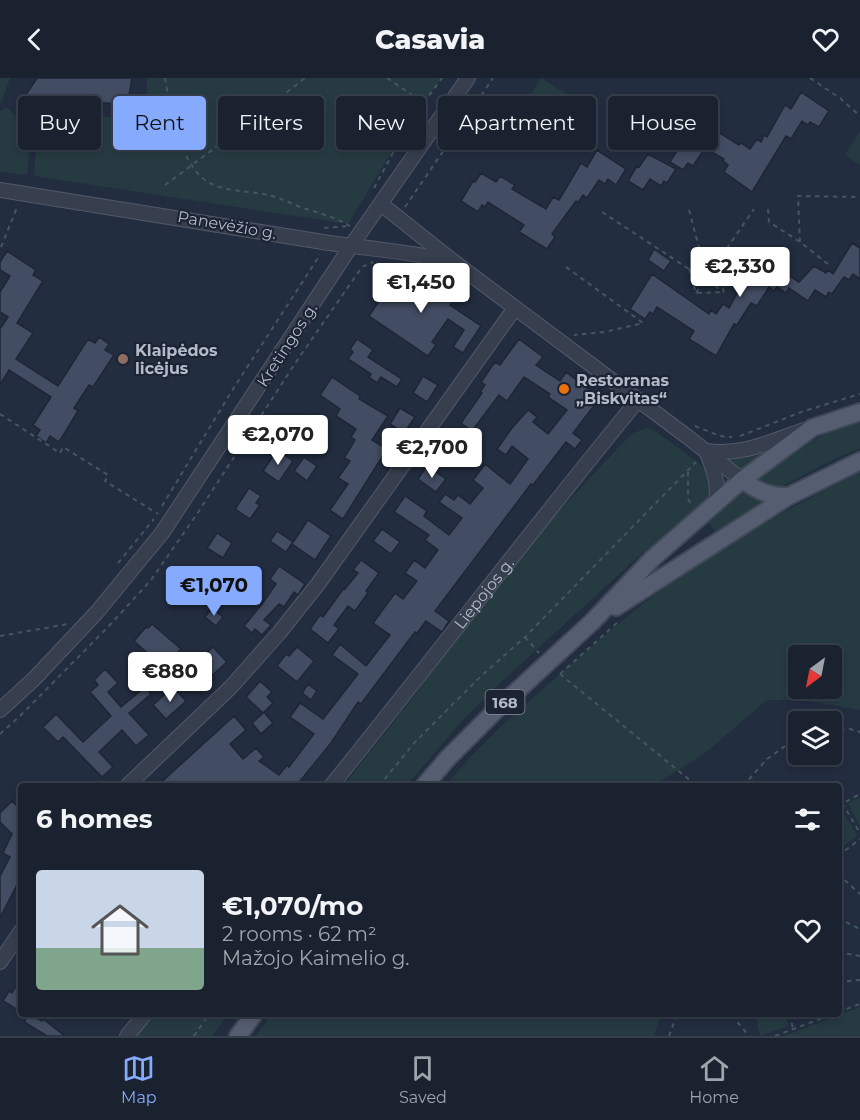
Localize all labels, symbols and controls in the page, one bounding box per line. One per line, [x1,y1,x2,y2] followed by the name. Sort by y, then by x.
[18,23,51,56] icon: back
[375,23,485,56] text: Casavia
[809,23,842,56] icon: heart
[18,96,101,150] chip: Buy
[113,96,206,150] chip: Rent
[218,96,324,150] chip: Filters
[336,96,426,150] chip: New
[438,96,596,150] chip: Apartment
[608,96,718,150] chip: House
[176,207,278,243] street label: Panevėžio g.
[691,247,789,298] pin: €2,330
[705,254,775,278] text: €2,330
[372,263,470,314] pin: €1,450
[387,270,455,294] text: €1,450
[253,300,321,390] street label: Kretingos g.
[135,341,218,378] place label: Klaipėdos licėjus
[116,352,130,366] marker: Klaipėdos licėjus
[576,371,670,408] place label: Restoranas „Biskvitas“
[557,382,571,396] marker: Restoranas „Biskvitas“
[229,415,327,466] pin: €2,070
[242,422,314,446] text: €2,070
[383,428,481,479] pin: €2,700
[396,435,468,459] text: €2,700
[450,554,518,632] street label: Liepojos g.
[165,566,263,617] pin: €1,070
[180,573,248,597] text: €1,070
[788,645,842,699] north arrow
[788,645,842,765] map controls
[134,652,206,703] pin: €880
[142,659,198,683] text: €880
[486,690,524,714] road number: 168
[788,711,842,765] button: layers
[36,803,153,835] text: 6 homes
[791,803,824,836] icon: filters
[222,890,363,922] text: €1,070/mo
[84,894,156,966] icon: home
[791,914,824,947] icon: heart
[222,922,377,946] text: 2 rooms · 62 m²
[222,946,410,970] text: Mažojo Kaimelio g.
[121,1052,157,1107] tab: Map
[399,1052,447,1107] tab: Saved
[689,1052,739,1107] tab: Home

